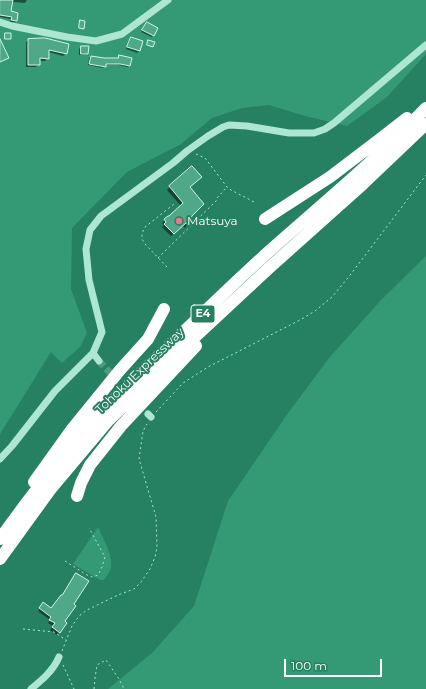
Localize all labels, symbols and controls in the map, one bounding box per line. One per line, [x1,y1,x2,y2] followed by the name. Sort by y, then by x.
[187,214,238,228] place label: Matsuya
[174,216,184,226] marker: Matsuya
[191,305,215,323] road number: E4
[93,325,187,417] street label: Tohoku Expressway
[286,651,384,677] scale bar
[291,658,327,673] text: 100 m

